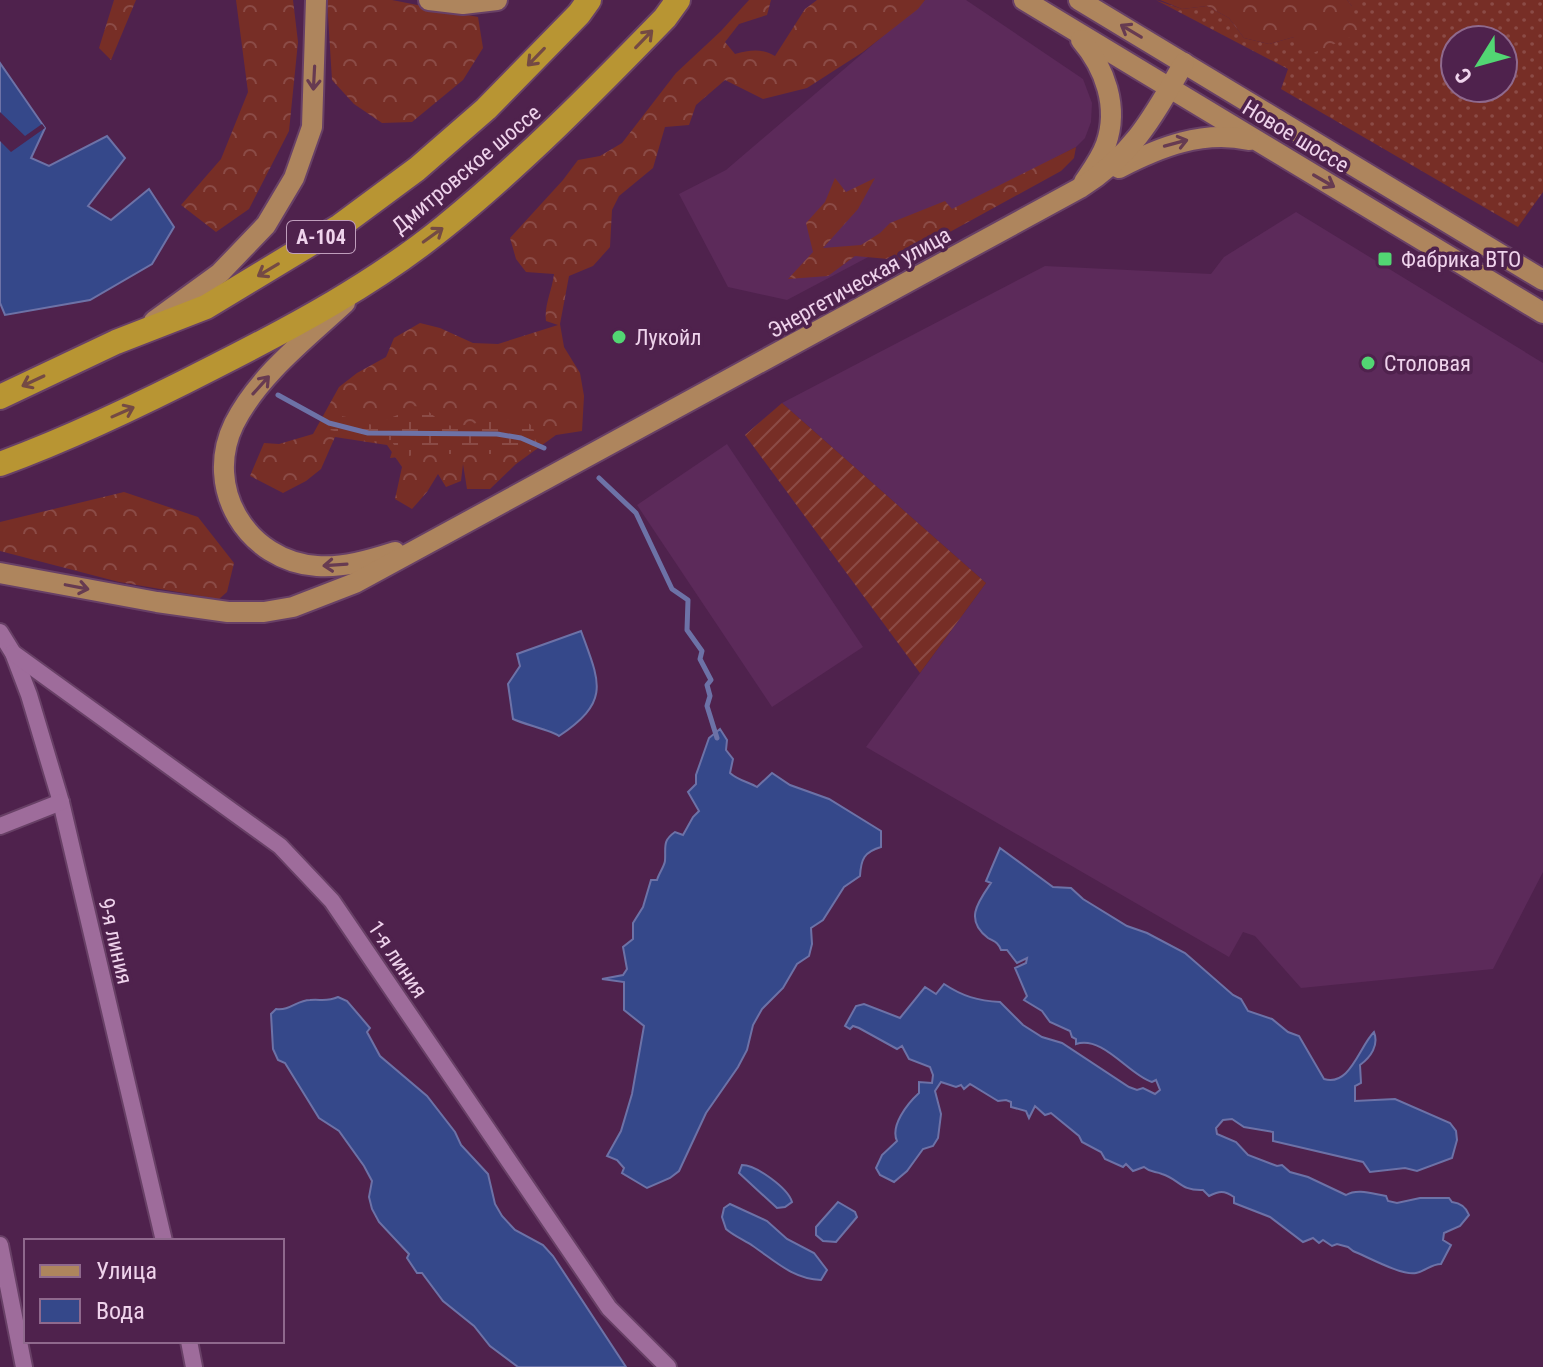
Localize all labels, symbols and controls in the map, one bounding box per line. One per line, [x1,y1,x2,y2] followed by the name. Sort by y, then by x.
[1120,23,1143,39] one-way arrow
[1439,24,1519,104] north arrow
[635,29,654,49] one-way arrow
[527,47,546,67] one-way arrow
[1450,63,1477,88] text: С
[306,64,321,91] one-way arrow
[1238,95,1353,178] street label: Новое шоссе
[387,100,546,239] street label: Дмитровское шоссе
[1162,135,1188,150] one-way arrow
[1312,173,1335,189] one-way arrow
[287,221,355,253] road number: А-104
[763,222,955,343] street label: Энергетическая улица
[422,227,444,243] one-way arrow
[1401,247,1521,272] place label: Фабрика ВТО
[1376,250,1394,268] marker: Фабрика ВТО
[257,263,280,279] one-way arrow
[635,325,702,350] place label: Лукойл
[610,328,628,346] marker: Лукойл
[1384,351,1471,376] place label: Столовая
[1359,354,1377,372] marker: Столовая
[22,374,46,389] one-way arrow
[252,376,270,396] one-way arrow
[110,403,135,418] one-way arrow
[322,558,349,573] one-way arrow
[63,581,89,596] one-way arrow
[94,896,138,987] street label: 9-я линия
[363,916,432,1003] street label: 1-я линия
[24,1239,284,1343] legend
[96,1257,157,1285] text: Улица
[96,1297,145,1325] text: Вода

